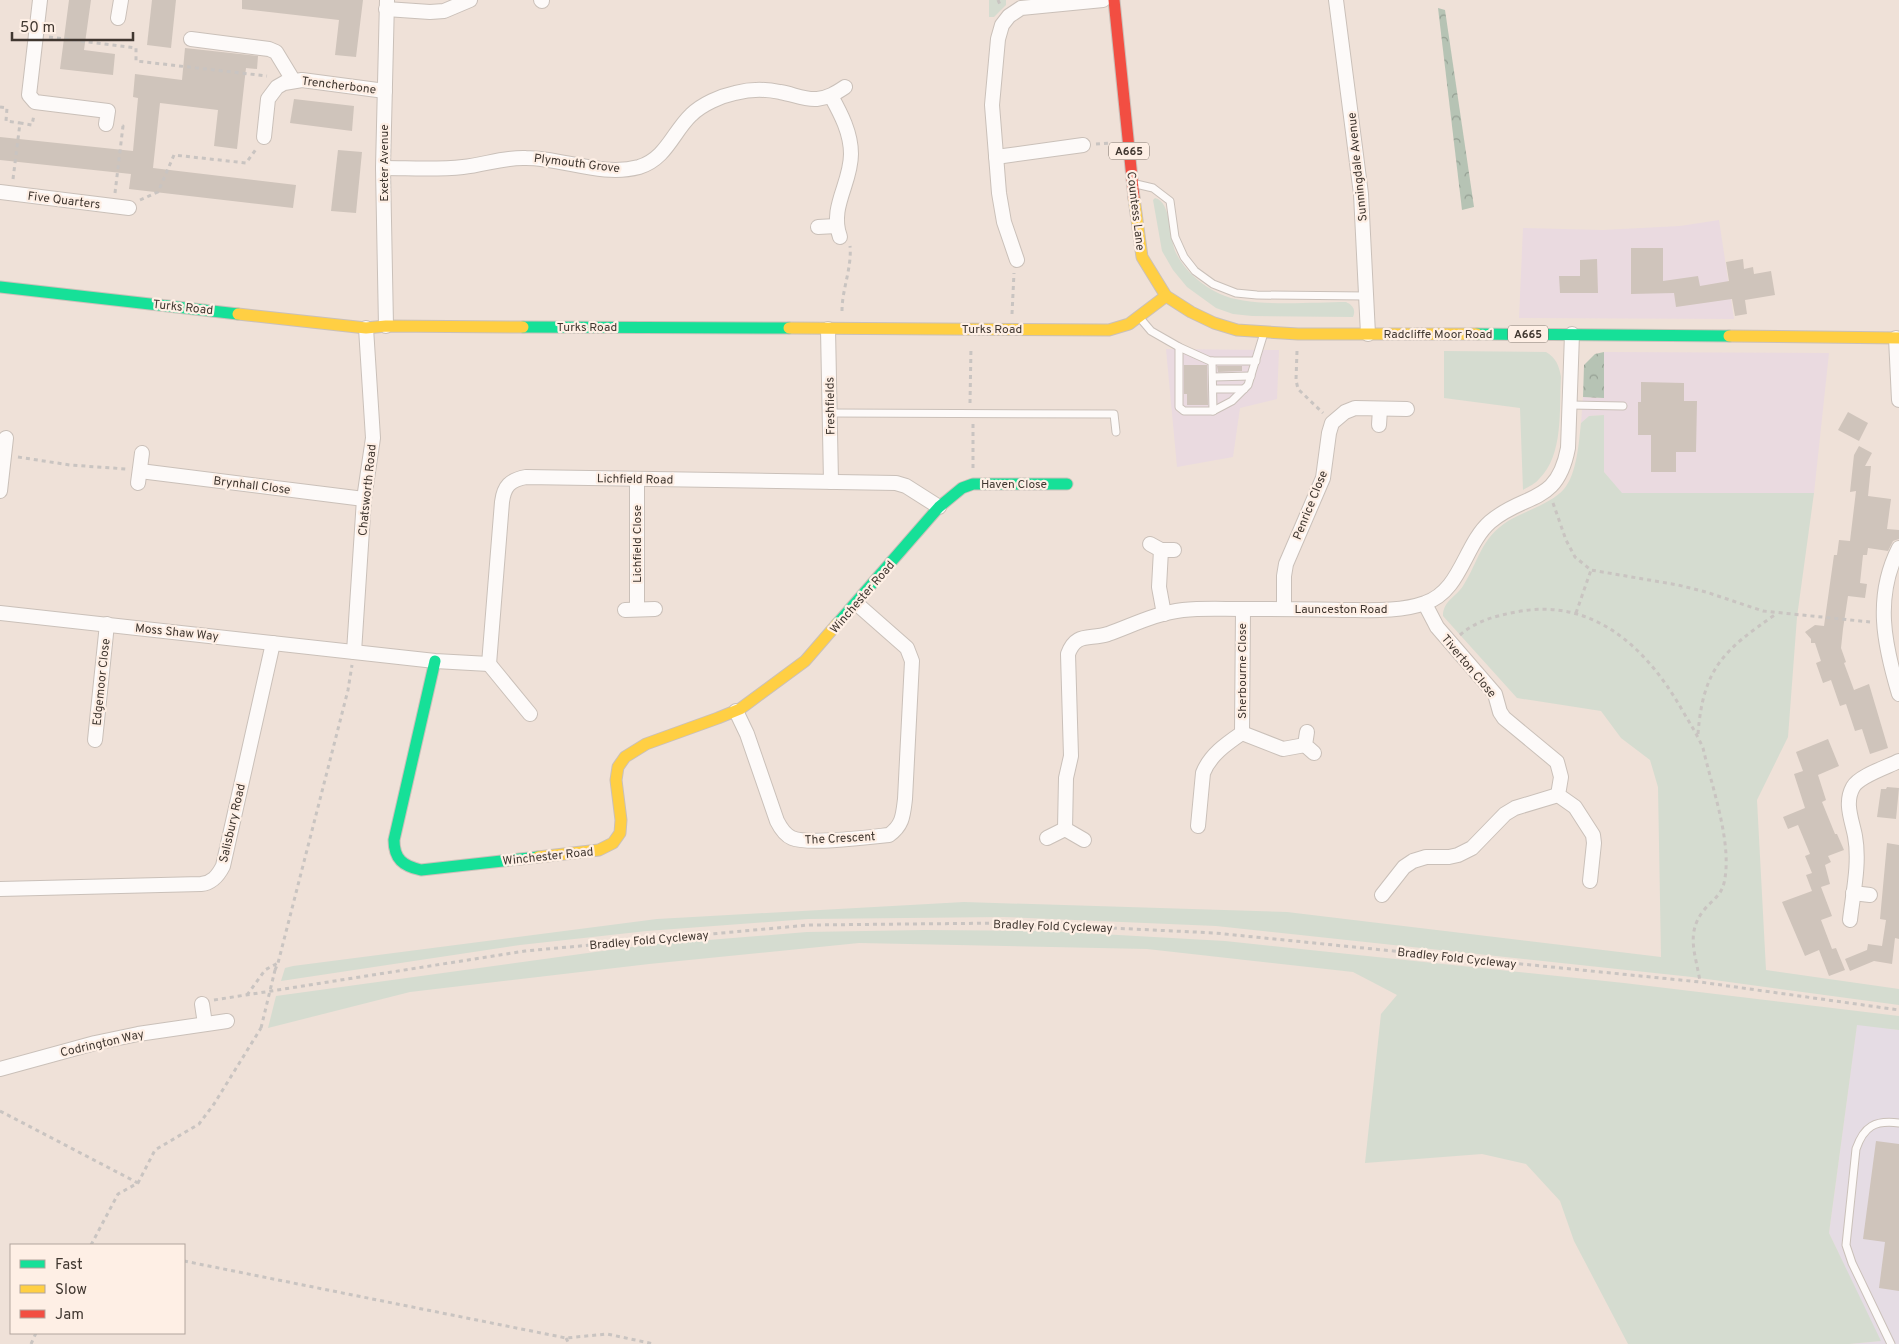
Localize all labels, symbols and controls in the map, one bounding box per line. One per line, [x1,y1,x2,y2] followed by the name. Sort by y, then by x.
[12,10,134,42] scale bar
[20,19,55,38] text: 50 m
[301,73,377,98] street label: Trencherbone
[1344,112,1372,222] street label: Sunningdale Avenue
[377,124,393,202] street label: Exeter Avenue
[1109,142,1149,160] road number: A665
[533,151,621,177] street label: Plymouth Grove
[1122,171,1148,251] street label: Countess Lane
[27,189,101,213] street label: Five Quarters
[152,297,214,319] street label: Turks Road
[557,320,617,336] street label: Turks Road
[962,322,1022,338] street label: Turks Road
[1508,326,1548,342] road number: A665
[1383,327,1493,343] street label: Radcliffe Moor Road
[822,377,840,435] street label: Freshfields
[355,443,381,537] street label: Chatsworth Road
[1290,468,1332,542] street label: Penrice Close
[597,471,673,489] street label: Lichfield Road
[212,473,291,499] street label: Brynhall Close
[981,477,1047,493] street label: Haven Close
[630,505,646,583] street label: Lichfield Close
[827,558,899,637] street label: Winchester Road
[1294,602,1388,618] street label: Launceston Road
[134,621,220,645] street label: Moss Shaw Way
[1235,623,1251,719] street label: Sherbourne Close
[1437,632,1499,702] street label: Tiverton Close
[89,638,115,726] street label: Edgemoor Close
[216,782,250,864] street label: Salisbury Road
[804,829,876,849] street label: The Crescent
[502,844,594,870] street label: Winchester Road
[993,917,1113,937] street label: Bradley Fold Cycleway
[589,928,709,954] street label: Bradley Fold Cycleway
[1396,945,1517,973] street label: Bradley Fold Cycleway
[59,1027,146,1061] street label: Codrington Way
[10,1244,185,1334] legend
[55,1256,83,1275] text: Fast
[55,1281,87,1300] text: Slow
[55,1306,84,1325] text: Jam

